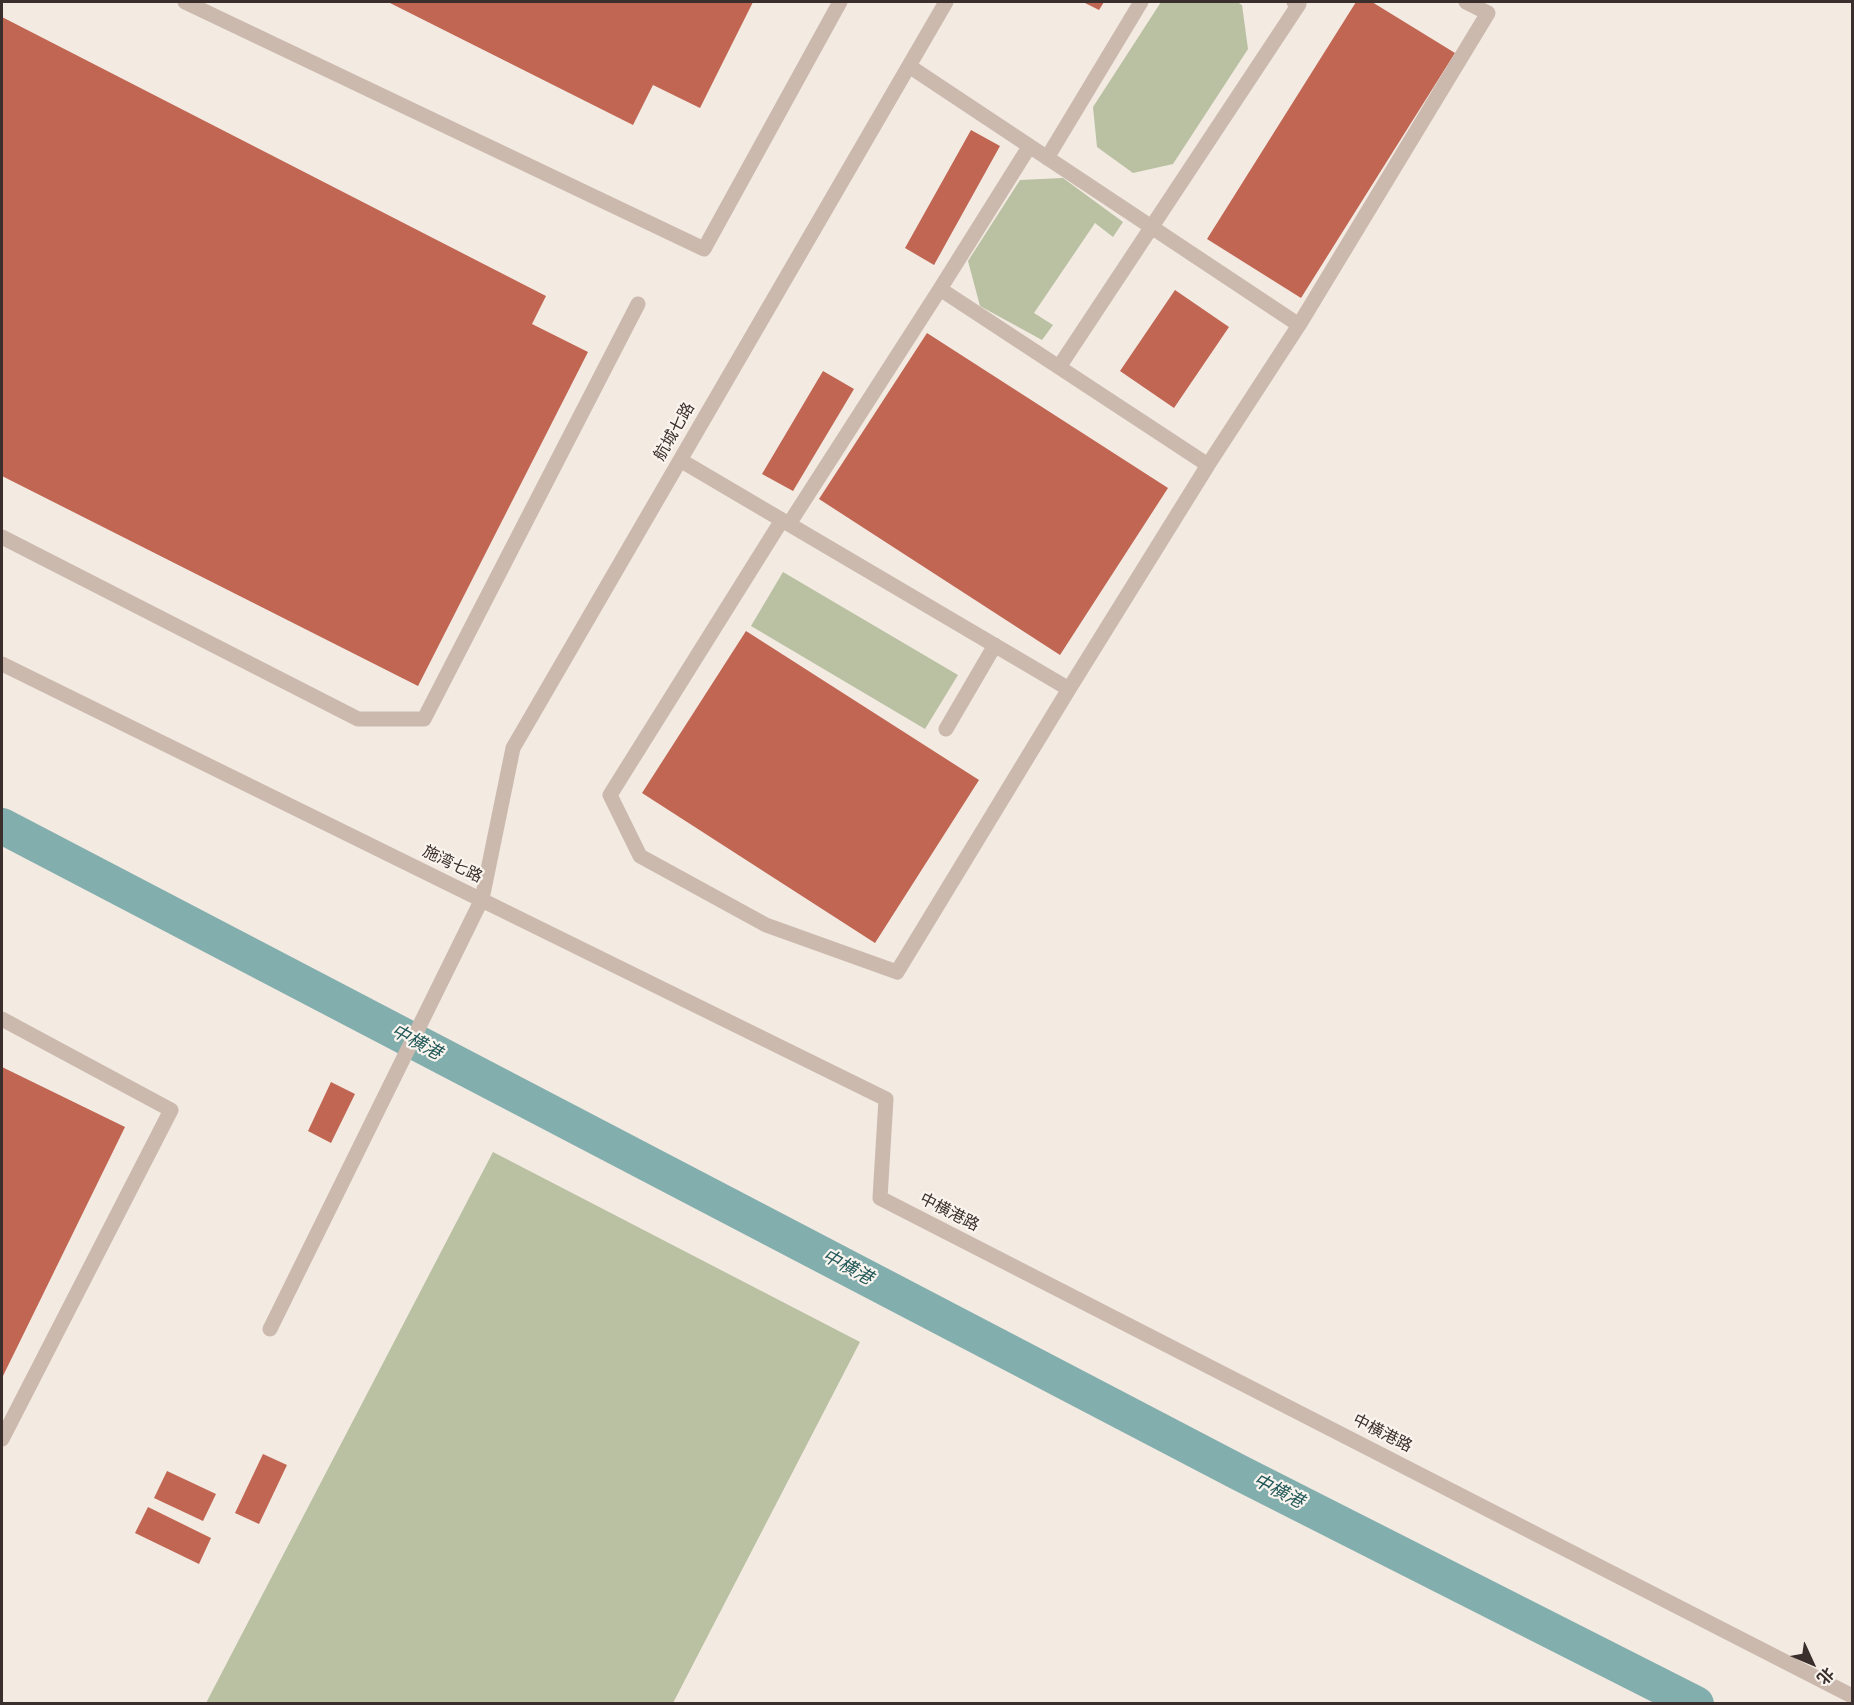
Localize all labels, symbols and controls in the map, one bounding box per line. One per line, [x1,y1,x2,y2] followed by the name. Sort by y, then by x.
[651,399,699,465] street label: 航城七路
[419,842,485,888] street label: 施湾七路
[387,1021,445,1065] water label: 中横港
[916,1190,982,1236] street label: 中横港路
[818,1246,876,1290] water label: 中横港
[1349,1411,1415,1457] street label: 中横港路
[1249,1470,1307,1514] water label: 中横港
[1782,1633,1842,1693] north arrow
[1811,1662,1839,1690] text: 北

